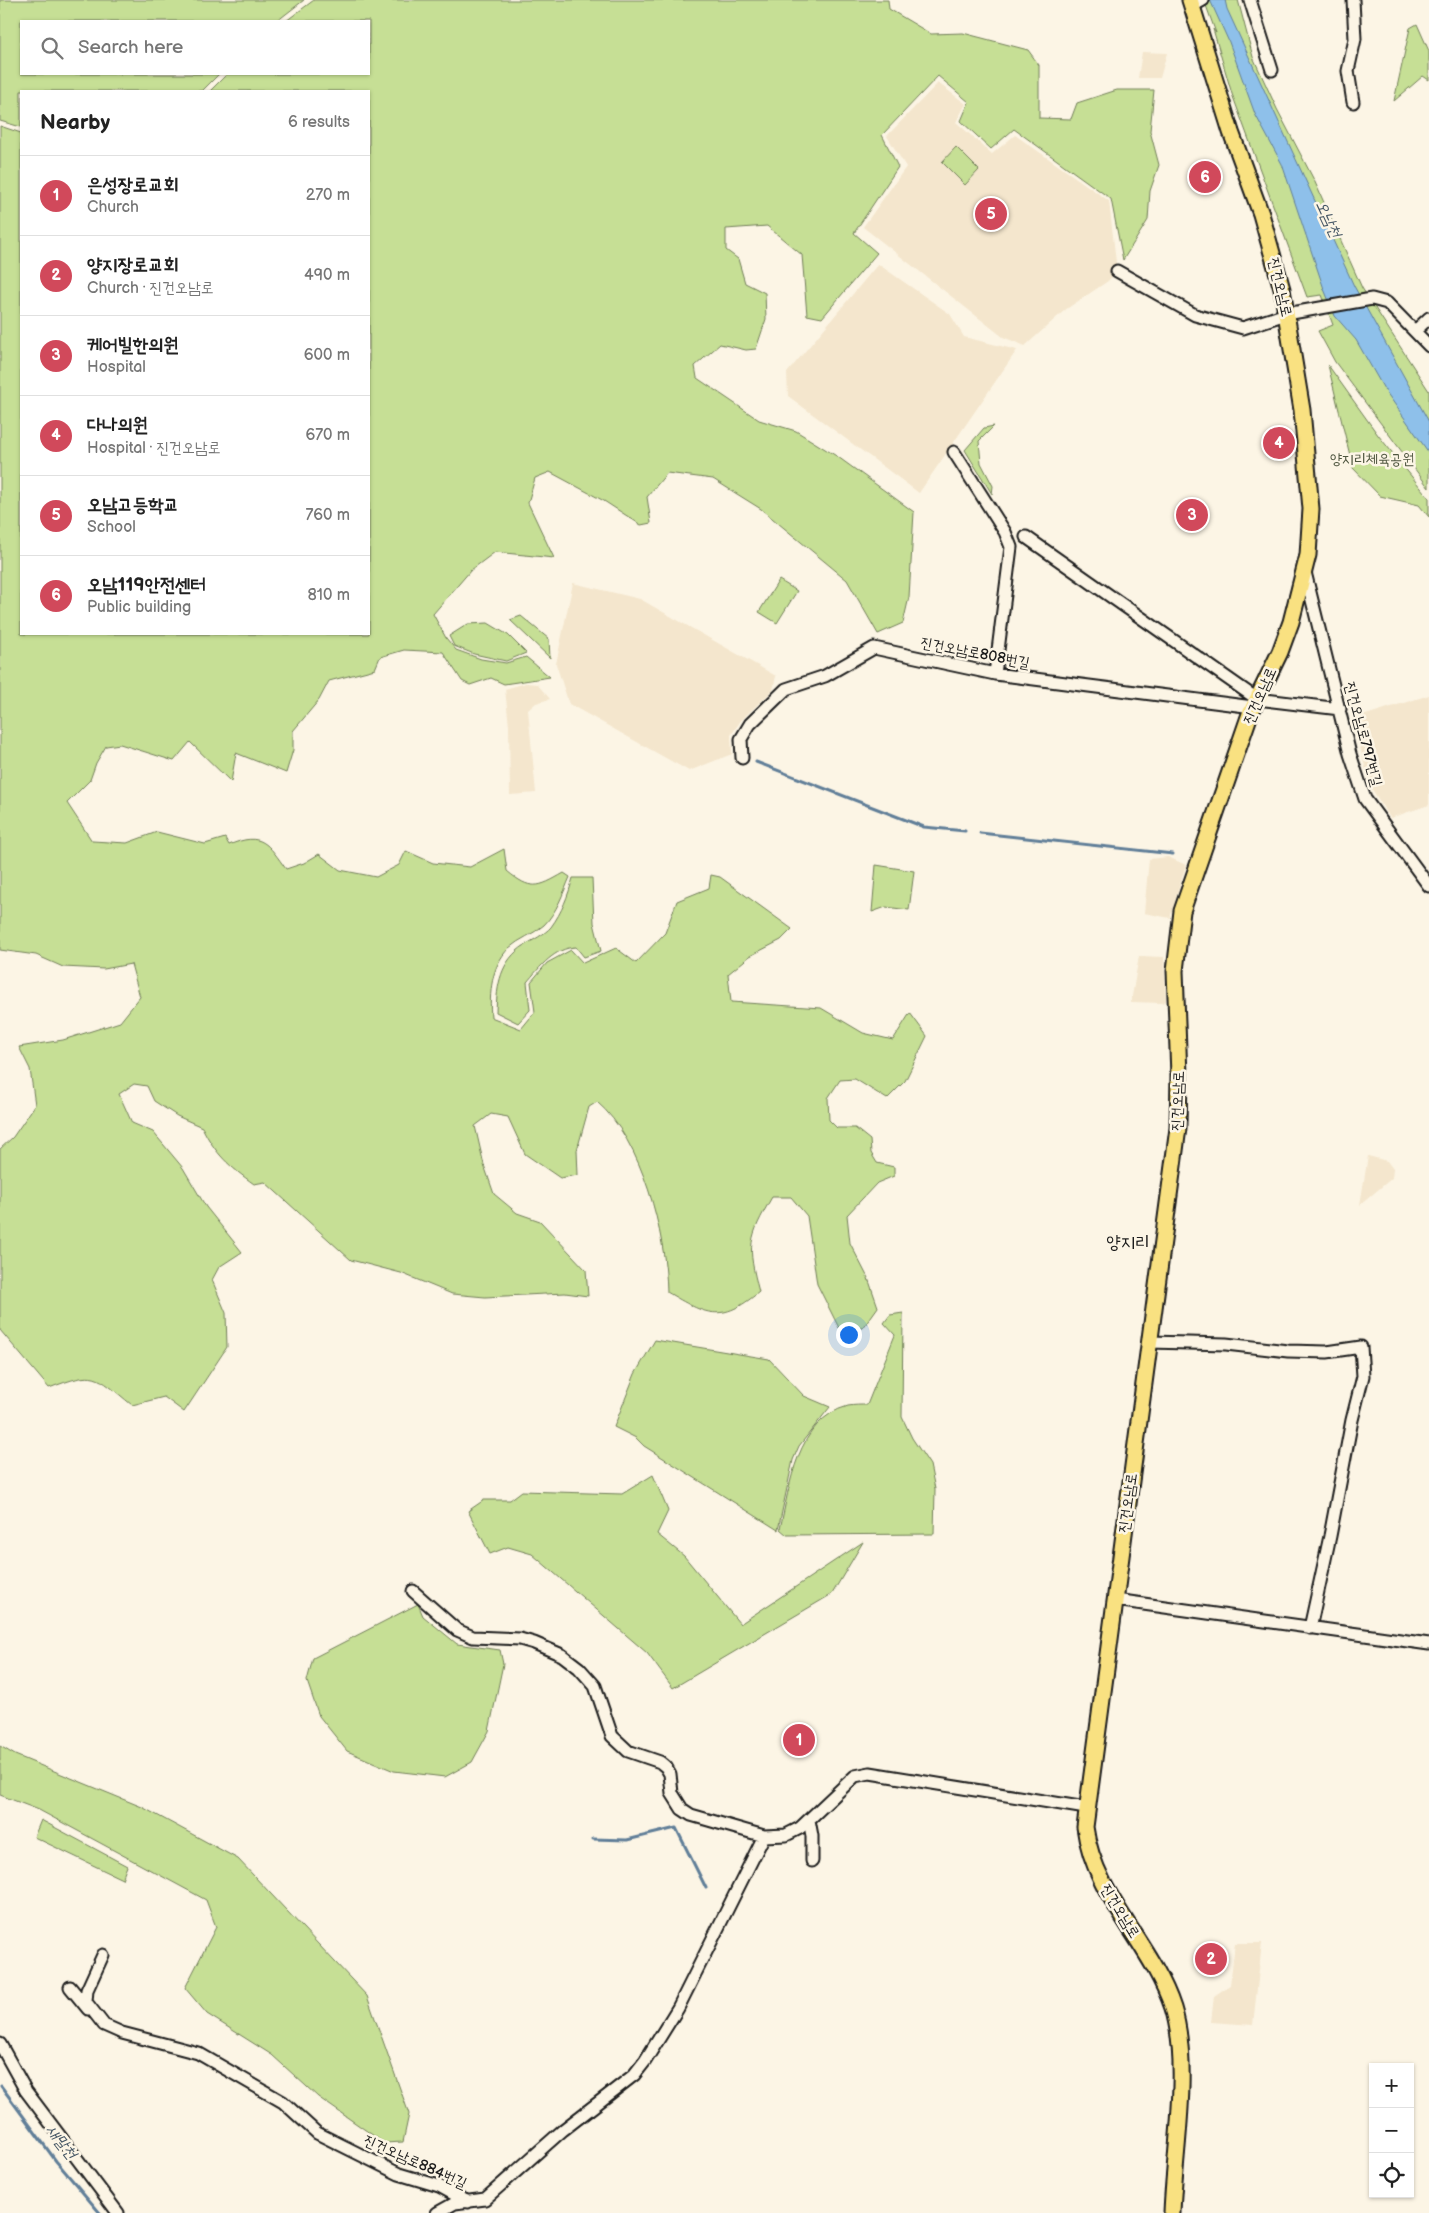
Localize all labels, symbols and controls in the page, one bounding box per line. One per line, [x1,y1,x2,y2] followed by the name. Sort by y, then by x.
[20,20,370,75] search box
[38,34,66,62] icon: search
[78,36,183,59] text: Search here
[40,110,110,135] text: Nearby
[288,113,350,132] text: 6 results
[1189,158,1221,196] pin: 6
[87,174,179,197] text: 은성장로교회
[53,186,59,205] text: 1
[306,186,350,205] text: 270 m
[975,195,1007,233] pin: 5
[1311,197,1346,242] water label: 오남천
[87,198,139,217] text: Church
[87,254,179,277] text: 양지장로교회
[1264,255,1296,319] street label: 진건오남로
[51,266,61,285] text: 2
[304,266,350,285] text: 490 m
[87,279,214,298] text: Church · 진건오남로
[87,334,179,357] text: 케어빌한의원
[51,346,61,365] text: 3
[304,346,350,365] text: 600 m
[87,358,146,377] text: Hospital
[87,414,148,437] text: 다나의원
[1263,424,1295,462] pin: 4
[51,426,61,445] text: 4
[305,426,350,445] text: 670 m
[87,439,221,458] text: Hospital · 진건오남로
[1330,450,1414,469] park label: 양지리체육공원
[87,494,179,517] text: 오남고등학교
[1176,496,1208,534] pin: 3
[51,506,61,525] text: 5
[305,506,350,525] text: 760 m
[87,518,136,537] text: School
[87,574,206,597] text: 오남119안전센터
[51,586,61,605] text: 6
[308,586,350,605] text: 810 m
[87,598,191,617] text: Public building
[919,633,1031,673] street label: 진건오남로808번길
[1239,665,1281,727] street label: 진건오남로
[1340,679,1386,789] street label: 진건오남로797번길
[1167,1071,1189,1131] street label: 진건오남로
[1106,1232,1150,1253] district label: 양지리
[836,1322,862,1348] your location
[1114,1472,1142,1534] street label: 진건오남로
[783,1721,815,1759] pin: 1
[1096,1880,1144,1942] street label: 진건오남로
[1195,1940,1227,1978] pin: 2
[1369,2063,1414,2198] map controls
[1369,2063,1414,2108] button: +
[1369,2108,1414,2153] button: −
[42,2121,82,2165] water label: 새말천
[360,2131,470,2193] street label: 진건오남로884번길
[1369,2153,1414,2198] button: locate

